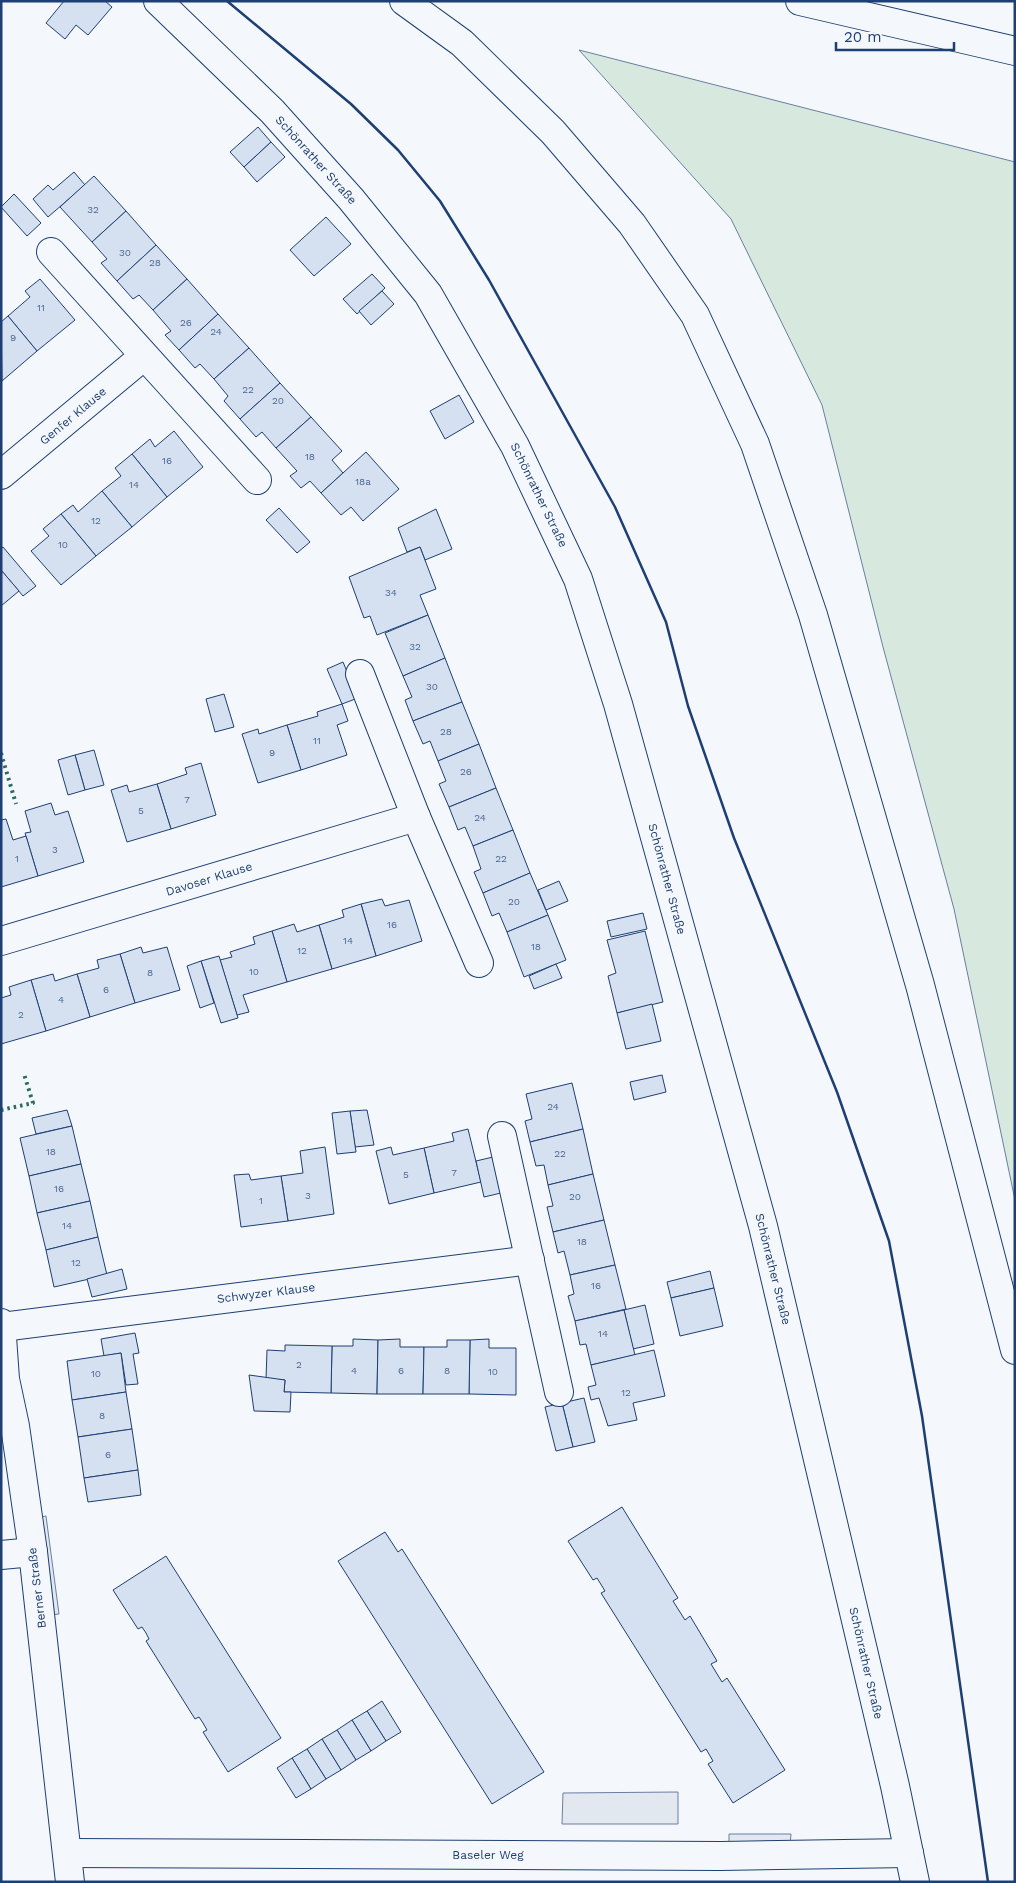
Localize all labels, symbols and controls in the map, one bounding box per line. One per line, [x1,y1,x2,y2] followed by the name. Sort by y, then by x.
[836,20,954,52] scale bar
[844,28,882,46] text: 20 m
[273,113,360,207] street label: Schönrather Straße
[87,204,99,215] house number: 32
[119,247,131,258] house number: 30
[149,257,161,268] house number: 28
[37,302,45,313] house number: 11
[180,317,192,328] house number: 26
[210,326,222,337] house number: 24
[10,332,16,343] house number: 9
[37,384,109,448] street label: Genfer Klause
[242,384,254,395] house number: 22
[272,395,284,406] house number: 20
[508,441,570,550] street label: Schönrather Straße
[305,451,315,462] house number: 18
[162,455,172,466] house number: 16
[355,476,371,487] house number: 18a
[129,479,139,490] house number: 14
[91,515,101,526] house number: 12
[58,539,68,550] house number: 10
[385,587,397,598] house number: 34
[409,641,421,652] house number: 32
[426,681,438,692] house number: 30
[440,726,452,737] house number: 28
[313,735,321,746] house number: 11
[269,747,275,758] house number: 9
[460,766,472,777] house number: 26
[184,794,190,805] house number: 7
[138,805,144,816] house number: 5
[474,812,486,823] house number: 24
[645,822,689,936] street label: Schönrather Straße
[52,844,58,855] house number: 3
[15,853,19,864] house number: 1
[495,853,507,864] house number: 22
[164,859,254,899] street label: Davoser Klause
[508,896,520,907] house number: 20
[387,919,397,930] house number: 16
[343,935,353,946] house number: 14
[531,941,541,952] house number: 18
[297,945,307,956] house number: 12
[249,966,259,977] house number: 10
[147,967,153,978] house number: 8
[103,984,109,995] house number: 6
[58,994,64,1005] house number: 4
[18,1009,24,1020] house number: 2
[547,1101,559,1112] house number: 24
[46,1146,56,1157] house number: 18
[554,1148,566,1159] house number: 22
[451,1167,457,1178] house number: 7
[403,1169,409,1180] house number: 5
[54,1183,64,1194] house number: 16
[305,1190,311,1201] house number: 3
[569,1191,581,1202] house number: 20
[259,1195,263,1206] house number: 1
[752,1212,794,1326] street label: Schönrather Straße
[62,1220,72,1231] house number: 14
[577,1236,587,1247] house number: 18
[71,1257,81,1268] house number: 12
[216,1280,316,1306] street label: Schwyzer Klause
[591,1280,601,1291] house number: 16
[598,1328,608,1339] house number: 14
[296,1359,302,1370] house number: 2
[351,1365,357,1376] house number: 4
[398,1365,404,1376] house number: 6
[444,1365,450,1376] house number: 8
[488,1366,498,1377] house number: 10
[91,1368,101,1379] house number: 10
[621,1387,631,1398] house number: 12
[99,1410,105,1421] house number: 8
[105,1449,111,1460] house number: 6
[25,1547,49,1629] street label: Berner Straße
[846,1606,886,1720] street label: Schönrather Straße
[452,1848,524,1862] street label: Baseler Weg

